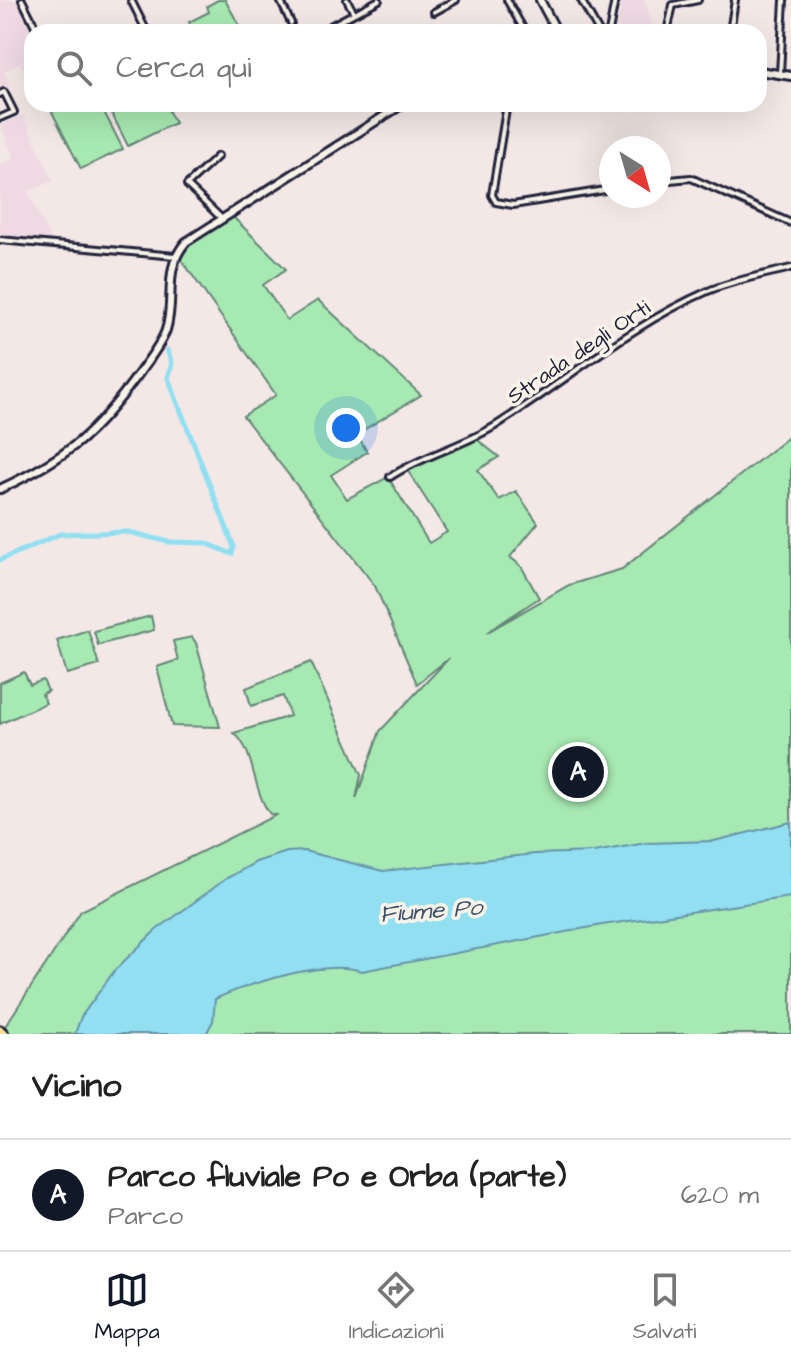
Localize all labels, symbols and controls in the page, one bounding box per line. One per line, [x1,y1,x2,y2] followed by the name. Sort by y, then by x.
[24,24,767,112] search box
[52,46,96,90] icon: search
[116,47,251,89] text: Cerca qui
[599,136,671,208] north arrow
[501,293,657,413] street label: Strada degli Orti
[326,408,366,448] your location
[552,742,604,802] pin: A
[379,890,485,932] water label: Fiume Po
[32,1062,121,1110] text: Vicino
[108,1156,566,1198] text: Parco fluviale Po e Orba (parte)
[50,1177,66,1213] text: A
[681,1177,759,1213] text: 620 m
[108,1198,183,1234] text: Parco
[95,1268,160,1347] tab: Mappa
[349,1268,444,1347] tab: Indicazioni
[633,1268,696,1347] tab: Salvati

